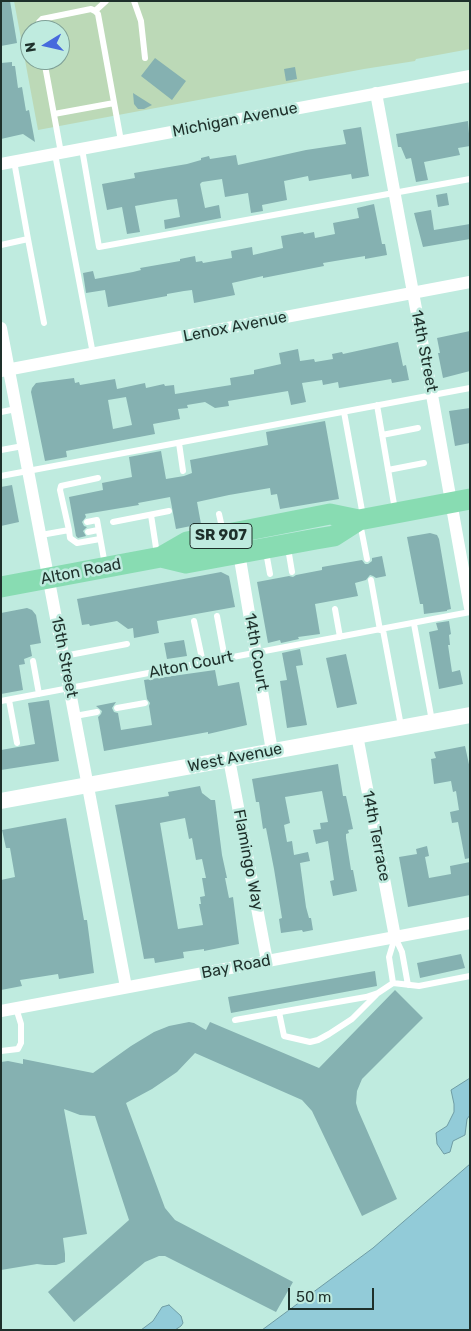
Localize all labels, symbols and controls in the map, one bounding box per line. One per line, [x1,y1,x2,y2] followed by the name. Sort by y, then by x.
[20,20,70,70] north arrow
[21,41,40,54] text: N
[171,98,299,142] street label: Michigan Avenue
[182,308,288,346] street label: Lenox Avenue
[407,308,441,394] street label: 14th Street
[190,524,252,548] road number: SR 907
[39,555,123,589] street label: Alton Road
[240,612,272,692] street label: 14th Court
[47,615,81,699] street label: 15th Street
[147,647,235,683] street label: Alton Court
[186,739,284,777] street label: West Avenue
[358,789,394,883] street label: 14th Terrace
[229,808,267,912] street label: Flamingo Way
[200,951,272,983] street label: Bay Road
[291,1278,377,1310] scale bar
[296,1288,331,1306] text: 50 m

